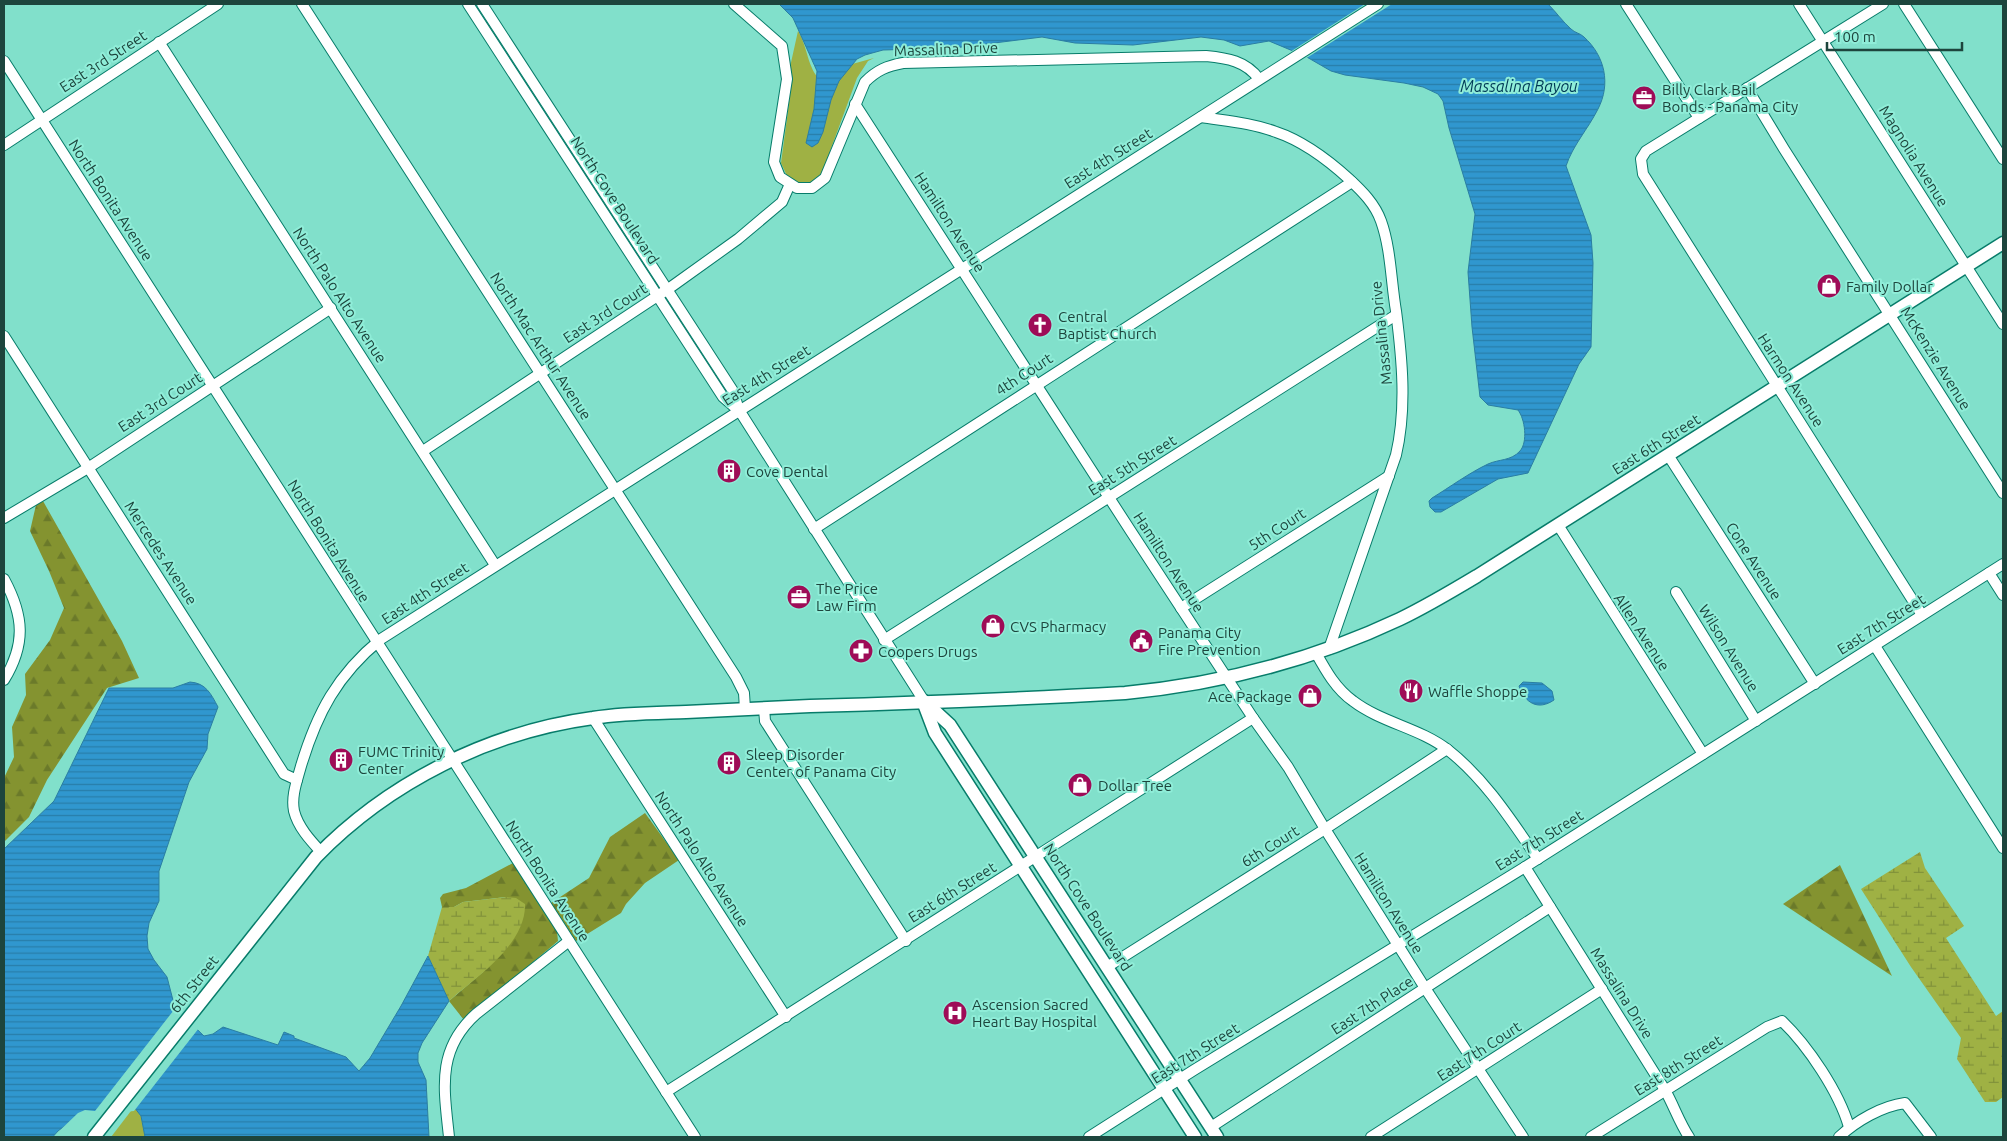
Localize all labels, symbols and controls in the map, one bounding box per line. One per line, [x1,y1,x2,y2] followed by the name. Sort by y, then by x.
[1827,20,1962,52] scale bar
[56,27,150,95] street label: East 3rd Street
[1834,28,1876,45] text: 100 m
[894,39,998,59] street label: Massalina Drive
[1460,77,1578,95] water label: Massalina Bayou
[1662,81,1798,115] place label: Billy Clark Bail Bonds - Panama City
[1631,85,1657,111] office icon: Billy Clark Bail Bonds - Panama City
[1876,102,1952,210] street label: Magnolia Avenue
[1061,124,1155,192] street label: East 4th Street
[567,133,663,267] street label: North Cove Boulevard
[65,136,157,264] street label: North Bonita Avenue
[911,169,989,275] street label: Hamilton Avenue
[290,224,390,366] street label: North Palo Alto Avenue
[487,269,595,423] street label: North Mac Arthur Avenue
[1816,273,1842,299] shop icon: Family Dollar
[1846,278,1933,295] place label: Family Dollar
[560,280,650,346] street label: East 3rd Court
[1367,280,1395,386] street label: Massalina Drive
[1897,303,1975,413] street label: McKenzie Avenue
[1058,308,1157,342] place label: Central Baptist Church
[1027,312,1053,338] church icon: Central Baptist Church
[1754,330,1828,430] street label: Harmon Avenue
[719,341,813,409] street label: East 4th Street
[992,349,1056,399] street label: 4th Court
[115,369,205,435] street label: East 3rd Court
[1609,410,1703,478] street label: East 6th Street
[1085,431,1179,499] street label: East 5th Street
[716,458,742,484] building icon: Cove Dental
[746,463,828,480] place label: Cove Dental
[284,477,374,605] street label: North Bonita Avenue
[121,498,201,608] street label: Mercedes Avenue
[1245,504,1309,554] street label: 5th Court
[1130,509,1208,615] street label: Hamilton Avenue
[1723,519,1785,603] street label: Cone Avenue
[378,559,472,627] street label: East 4th Street
[816,580,878,614] place label: The Price Law Firm
[786,584,812,610] office icon: The Price Law Firm
[1611,590,1673,674] street label: Allen Avenue
[1834,590,1928,658] street label: East 7th Street
[1695,601,1763,695] street label: Wilson Avenue
[980,613,1006,639] shop icon: CVS Pharmacy
[1010,618,1106,635] place label: CVS Pharmacy
[1158,624,1261,658] place label: Panama City Fire Prevention
[1128,628,1154,654] public building icon: Panama City Fire Prevention
[848,638,874,664] pharmacy icon: Coopers Drugs
[878,643,977,660] place label: Coopers Drugs
[1398,678,1424,704] restaurant icon: Waffle Shoppe
[1297,683,1323,709] shop icon: Ace Package
[1428,683,1527,700] place label: Waffle Shoppe
[1208,688,1292,705] place label: Ace Package
[358,743,444,777] place label: FUMC Trinity Center
[746,746,896,780] place label: Sleep Disorder Center of Panama City
[328,747,354,773] building icon: FUMC Trinity Center
[716,750,742,776] building icon: Sleep Disorder Center of Panama City
[1067,772,1093,798] shop icon: Dollar Tree
[1098,777,1172,794] place label: Dollar Tree
[652,788,752,930] street label: North Palo Alto Avenue
[1492,806,1586,874] street label: East 7th Street
[502,817,594,945] street label: North Bonita Avenue
[1238,822,1302,870] street label: 6th Court
[1040,840,1136,974] street label: North Cove Boulevard
[1351,849,1427,957] street label: Hamilton Avenue
[905,858,999,926] street label: East 6th Street
[1587,944,1657,1042] street label: Massalina Drive
[166,952,222,1016] street label: 6th Street
[1328,972,1416,1038] street label: East 7th Place
[972,996,1097,1030] place label: Ascension Sacred Heart Bay Hospital
[942,1000,968,1026] hospital icon: Ascension Sacred Heart Bay Hospital
[1434,1018,1524,1084] street label: East 7th Court
[1148,1019,1242,1087] street label: East 7th Street
[1631,1031,1725,1099] street label: East 8th Street

